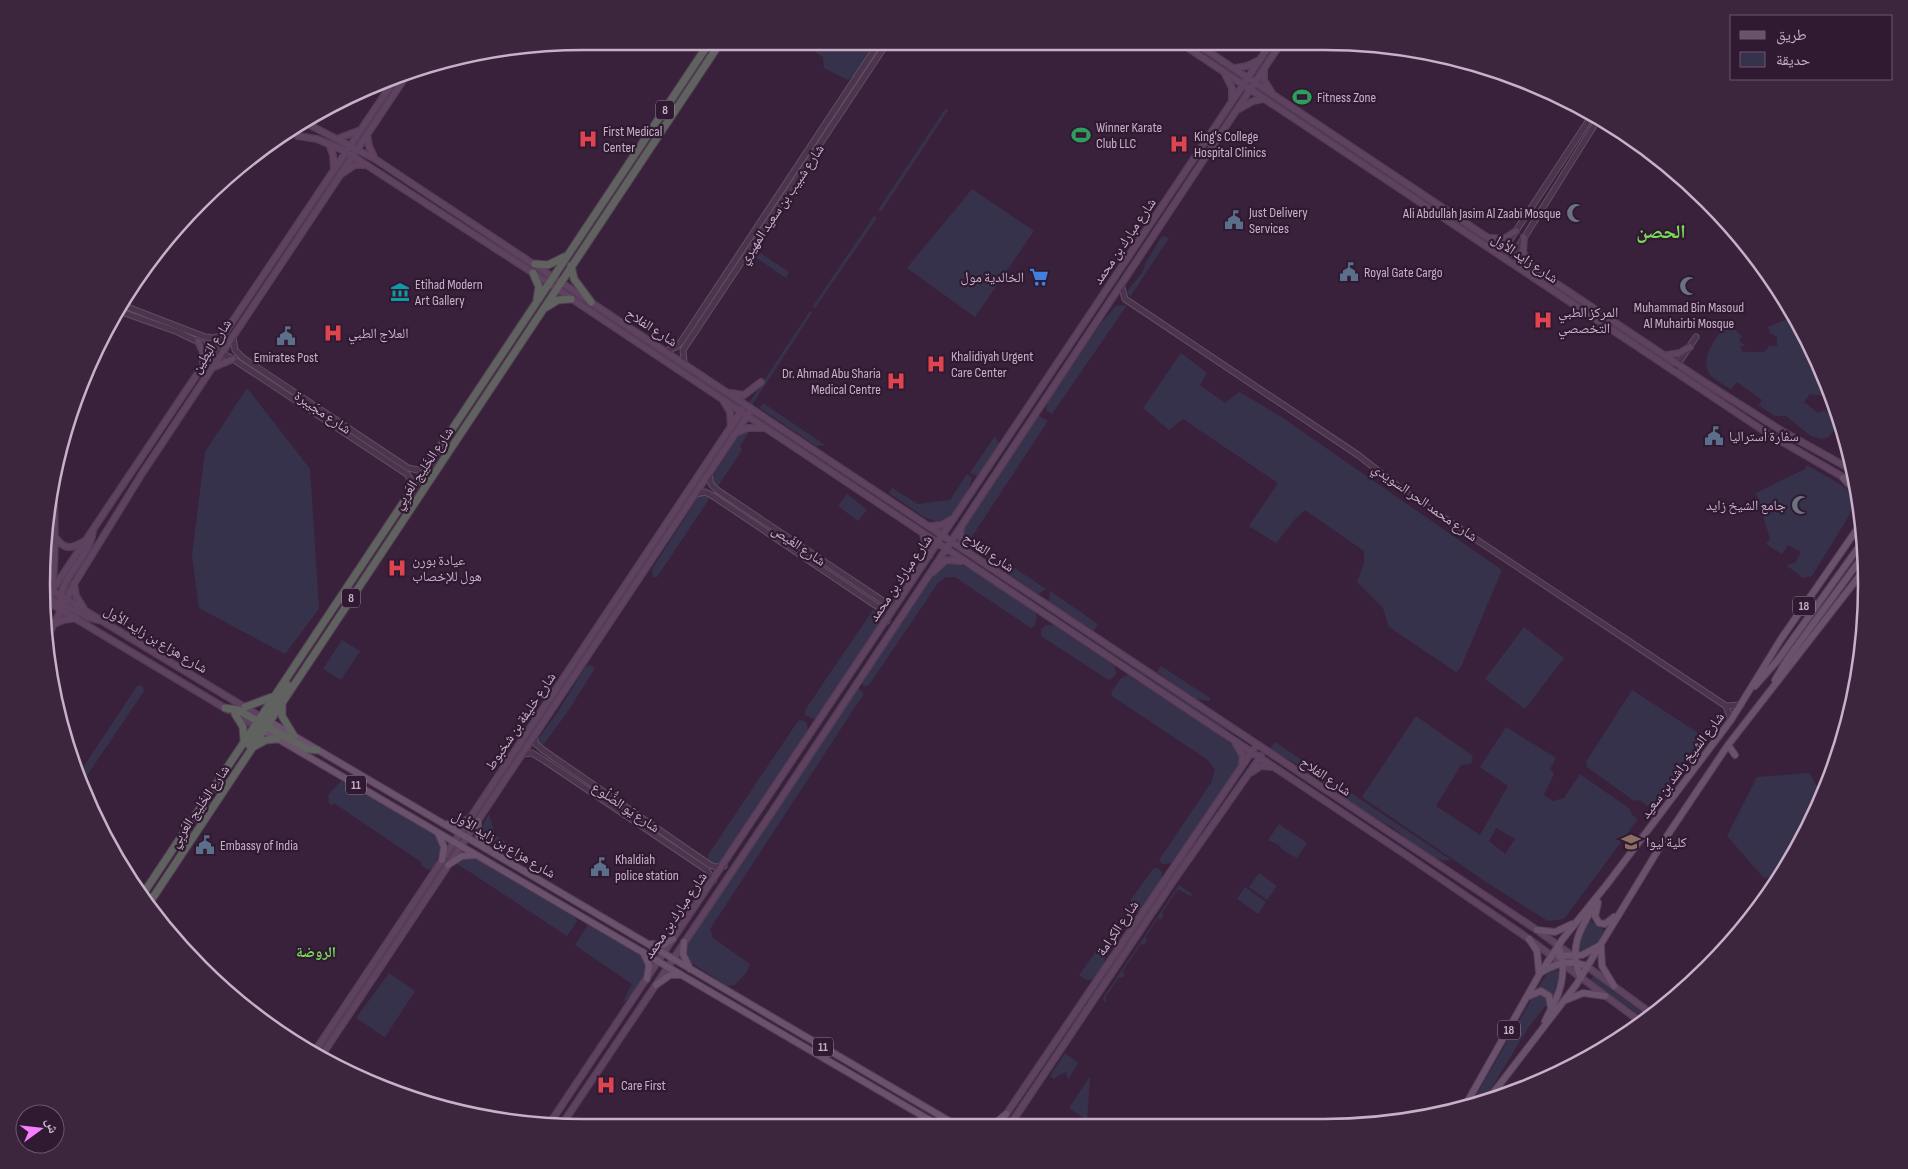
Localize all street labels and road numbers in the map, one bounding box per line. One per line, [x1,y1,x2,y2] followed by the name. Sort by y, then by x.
[656,100,674,120] road number: 8
[735,141,830,269] street label: شارع شبيب بن سعيد المهيري
[1089,195,1160,288] street label: شارع مبارك بن محمد
[1488,230,1561,288] street label: شارع زايد الأول
[622,304,681,351] street label: شارع الفلاح
[188,316,236,377] street label: شارع البَطِين
[290,387,354,438] street label: شارع مجَيبرة
[390,424,459,514] street label: شارع الخَلِيج العَربِي
[1367,460,1481,547] street label: شارع محمد الحر السويدي
[768,521,829,570] street label: شارع الغَيص
[959,529,1018,577] street label: شارع الفلاح
[865,532,936,625] street label: شارع مبارك بن محمد
[342,588,360,608] road number: 8
[1793,596,1815,616] road number: 18
[100,602,211,678] street label: شارع هزاع بن زايد الأول
[481,669,560,774] street label: شارع خليفة بن شخبوط
[1637,709,1729,822] street label: شارع الشيخ راشد بن سعيد
[1296,753,1355,801] street label: شارع الفلاح
[166,762,235,852] street label: شارع الخَلِيج العَربِي
[346,776,366,794] road number: 11
[588,778,663,837] street label: شارع يَو الضُّلُوع
[448,807,559,883] street label: شارع هزاع بن زايد الأول
[640,869,711,962] street label: شارع مبارك بن محمد
[1093,897,1143,960] street label: شارع الكرامة
[1498,1020,1520,1040] road number: 18
[813,1038,833,1056] road number: 11

